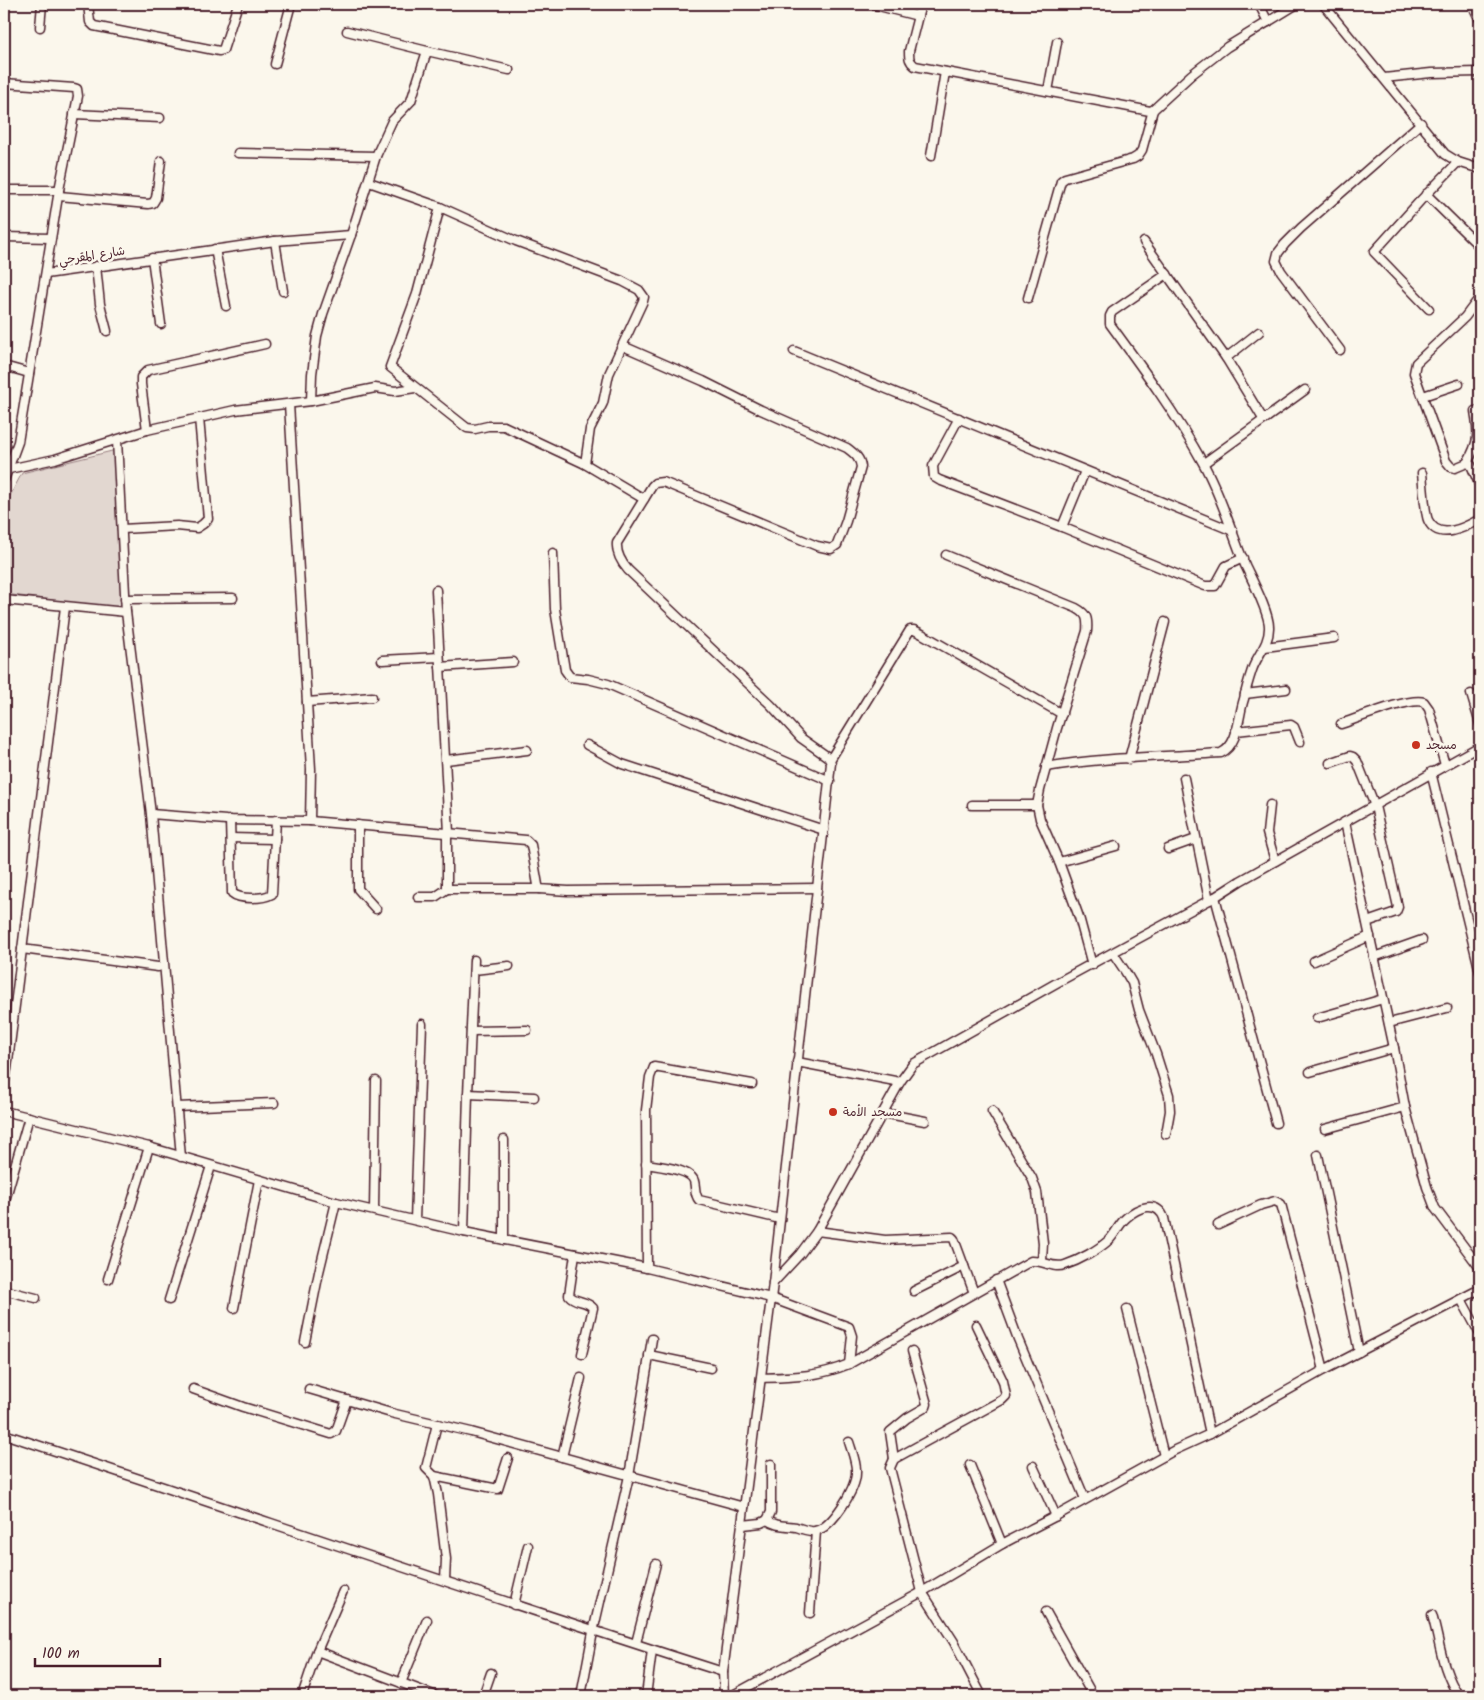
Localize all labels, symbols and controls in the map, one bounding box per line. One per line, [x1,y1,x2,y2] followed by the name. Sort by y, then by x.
[58,241,127,272] street label: شارع المقرحي
[1426,736,1457,755] place label: مسجد
[1410,739,1422,751] marker: مسجد
[843,1103,902,1122] place label: مسجد الأمة
[827,1106,839,1118] marker: مسجد الأمة
[35,1635,160,1667] scale bar
[42,1642,80,1666] text: 100 m

